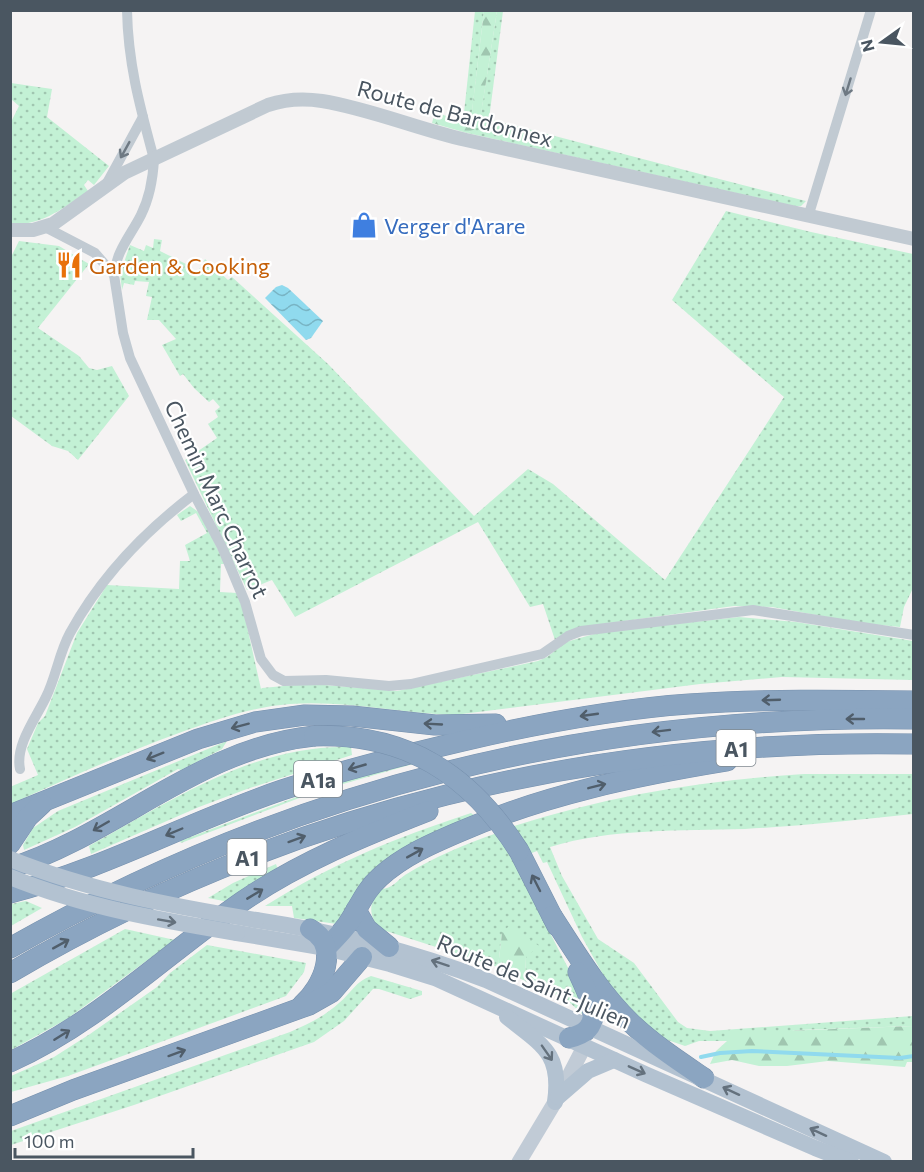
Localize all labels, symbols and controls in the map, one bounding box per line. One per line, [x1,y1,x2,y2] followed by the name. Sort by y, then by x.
[852,12,912,72] north arrow
[856,38,878,54] text: N
[354,74,556,152] street label: Route de Bardonnex
[842,77,853,96] one-way arrow
[119,141,131,158] one-way arrow
[349,210,379,240] shop icon: Verger d'Arare
[384,212,525,239] place label: Verger d'Arare
[54,250,84,280] restaurant icon: Garden & Cooking
[89,252,270,279] place label: Garden & Cooking
[159,396,275,602] street label: Chemin Marc Charrot
[762,695,782,706] one-way arrow
[579,710,599,721] one-way arrow
[846,713,866,725] one-way arrow
[424,719,444,730] one-way arrow
[231,720,250,732] one-way arrow
[651,726,671,737] one-way arrow
[716,730,756,766] road number: A1
[146,751,164,762] one-way arrow
[294,761,342,797] road number: A1a
[348,762,367,773] one-way arrow
[587,779,606,791] one-way arrow
[93,820,110,832] one-way arrow
[165,826,183,838] one-way arrow
[287,832,306,843] one-way arrow
[228,839,266,875] road number: A1
[406,847,423,859] one-way arrow
[530,874,541,892] one-way arrow
[246,888,263,900] one-way arrow
[157,916,177,927] one-way arrow
[433,928,635,1034] street label: Route de Saint-Julien
[52,938,70,949] one-way arrow
[431,957,450,968] one-way arrow
[53,1028,70,1040] one-way arrow
[541,1045,553,1061] one-way arrow
[167,1047,186,1058] one-way arrow
[628,1065,646,1077] one-way arrow
[723,1085,741,1096] one-way arrow
[15,1121,194,1159] scale bar
[809,1125,827,1137] one-way arrow
[24,1130,74,1152] text: 100 m

